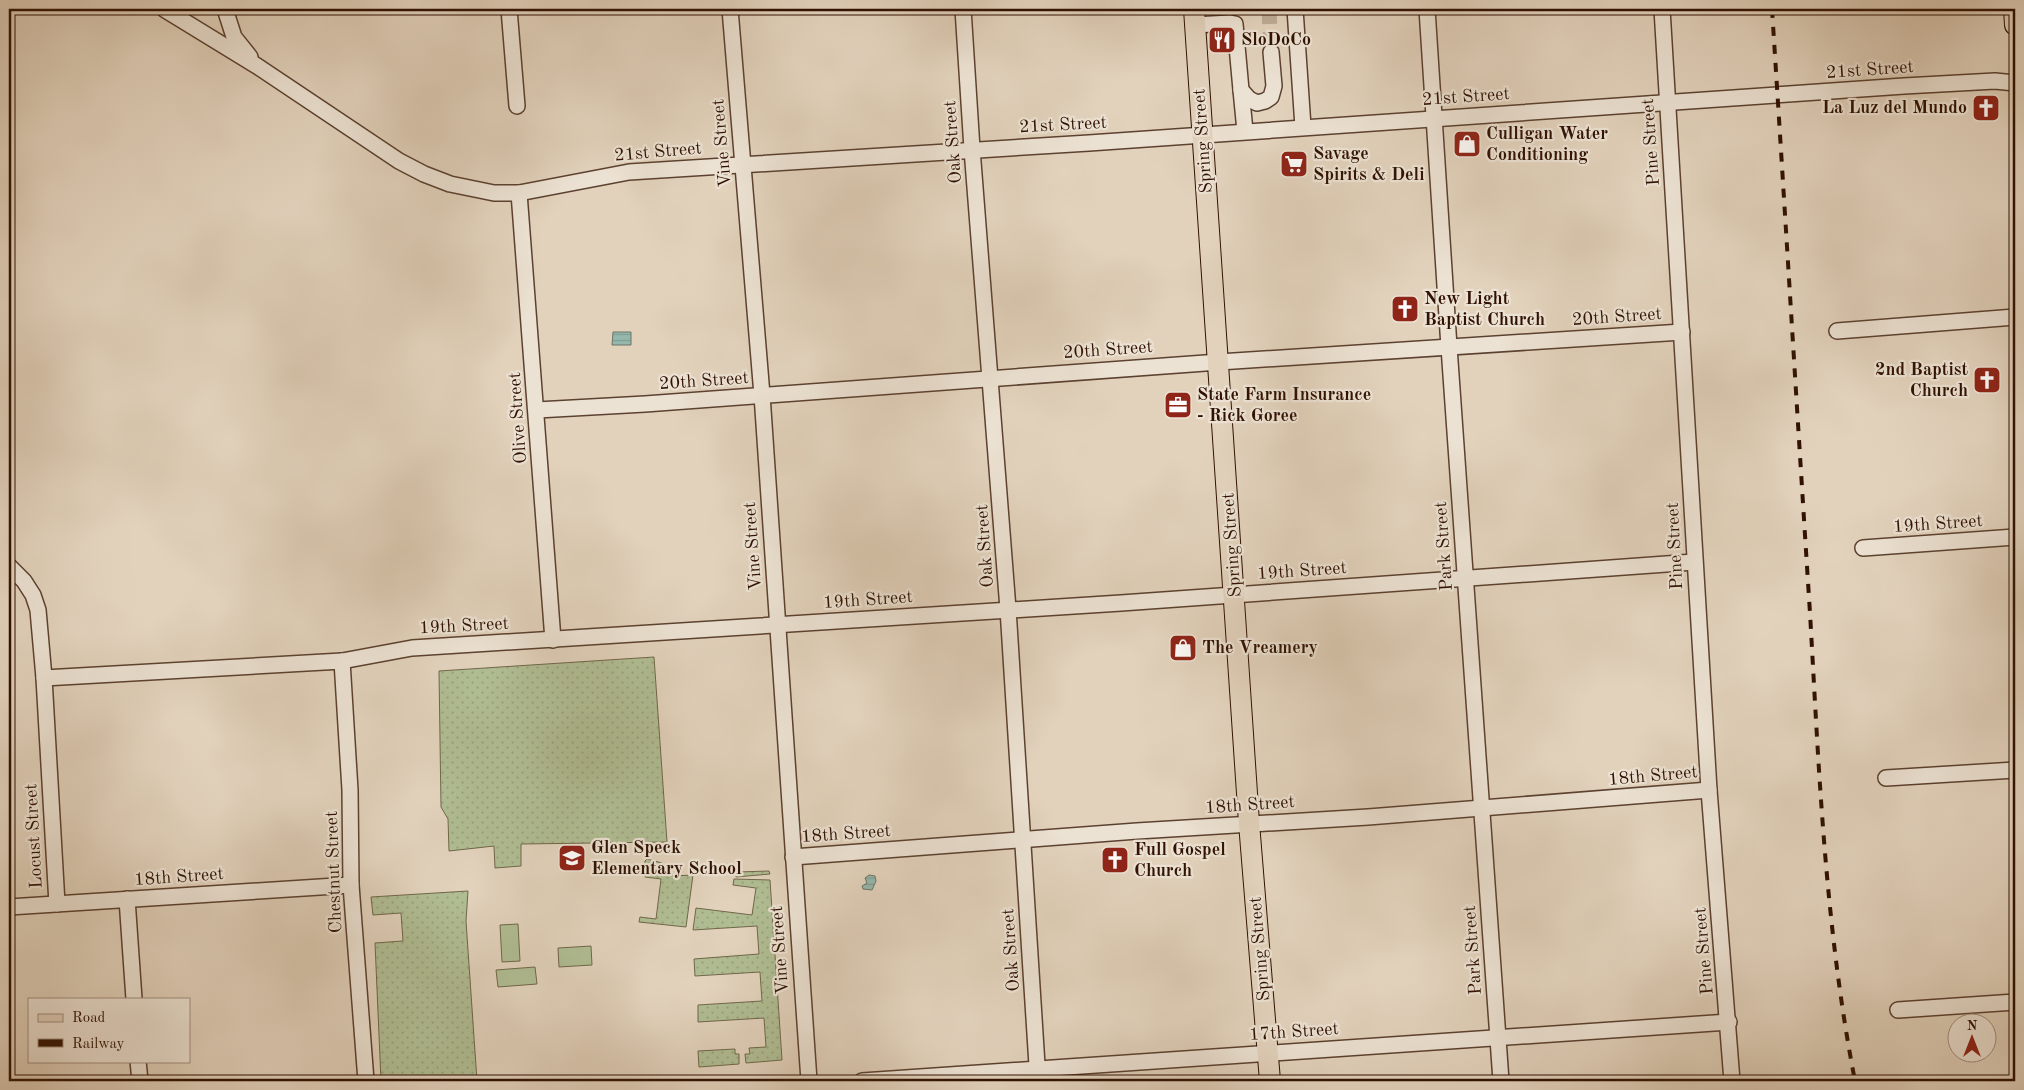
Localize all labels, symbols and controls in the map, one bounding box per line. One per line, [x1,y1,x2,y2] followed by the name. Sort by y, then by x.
[1207,25,1237,55] restaurant icon: SloDoCo
[1241,31,1311,49] place label: SloDoCo
[1826,58,1914,82] street label: 21st Street
[1422,85,1510,109] street label: 21st Street
[1190,88,1216,194] street label: Spring Street
[1971,93,2001,123] church icon: La Luz del Mundo
[709,98,735,188] street label: Vine Street
[1639,98,1663,186] street label: Pine Street
[1822,99,1967,117] place label: La Luz del Mundo
[941,100,965,184] street label: Oak Street
[1019,114,1107,136] street label: 21st Street
[1486,125,1608,164] place label: Culligan Water Conditioning
[1452,129,1482,159] shop icon: Culligan Water Conditioning
[614,139,702,165] street label: 21st Street
[1313,145,1424,184] place label: Savage Spirits & Deli
[1279,149,1309,179] supermarket icon: Savage Spirits & Deli
[1424,290,1545,329] place label: New Light Baptist Church
[1390,294,1420,324] church icon: New Light Baptist Church
[1572,305,1662,329] street label: 20th Street
[1063,338,1153,362] street label: 20th Street
[1875,361,1968,400] place label: 2nd Baptist Church
[1972,365,2002,395] church icon: 2nd Baptist Church
[659,369,749,393] street label: 20th Street
[506,371,530,465] street label: Olive Street
[1197,386,1371,425] place label: State Farm Insurance - Rick Goree
[1163,390,1193,420] office icon: State Farm Insurance - Rick Goree
[1219,492,1245,598] street label: Spring Street
[741,501,765,591] street label: Vine Street
[1432,501,1456,591] street label: Park Street
[1664,502,1686,590] street label: Pine Street
[973,504,997,588] street label: Oak Street
[1893,512,1983,536] street label: 19th Street
[1257,559,1347,583] street label: 19th Street
[823,588,913,612] street label: 19th Street
[419,615,509,637] street label: 19th Street
[1168,633,1198,663] shop icon: The Vreamery
[1202,639,1318,657] place label: The Vreamery
[1608,763,1698,789] street label: 18th Street
[22,783,46,889] street label: Locust Street
[1205,793,1295,817] street label: 18th Street
[323,810,345,934] street label: Chestnut Street
[801,822,891,846] street label: 18th Street
[591,839,742,878] place label: Glen Speck Elementary School
[1134,841,1226,880] place label: Full Gospel Church
[557,843,587,873] school or university icon: Glen Speck Elementary School
[1100,845,1130,875] church icon: Full Gospel Church
[134,865,224,889] street label: 18th Street
[1246,896,1274,1002] street label: Spring Street
[768,905,792,995] street label: Vine Street
[1461,905,1485,995] street label: Park Street
[1691,906,1717,996] street label: Pine Street
[999,908,1023,992] street label: Oak Street
[28,998,190,1062] legend
[72,1011,106,1026] text: Road
[1946,1012,1996,1062] north arrow
[1967,1019,1978,1033] text: N
[1249,1020,1339,1044] street label: 17th Street
[72,1037,125,1052] text: Railway

